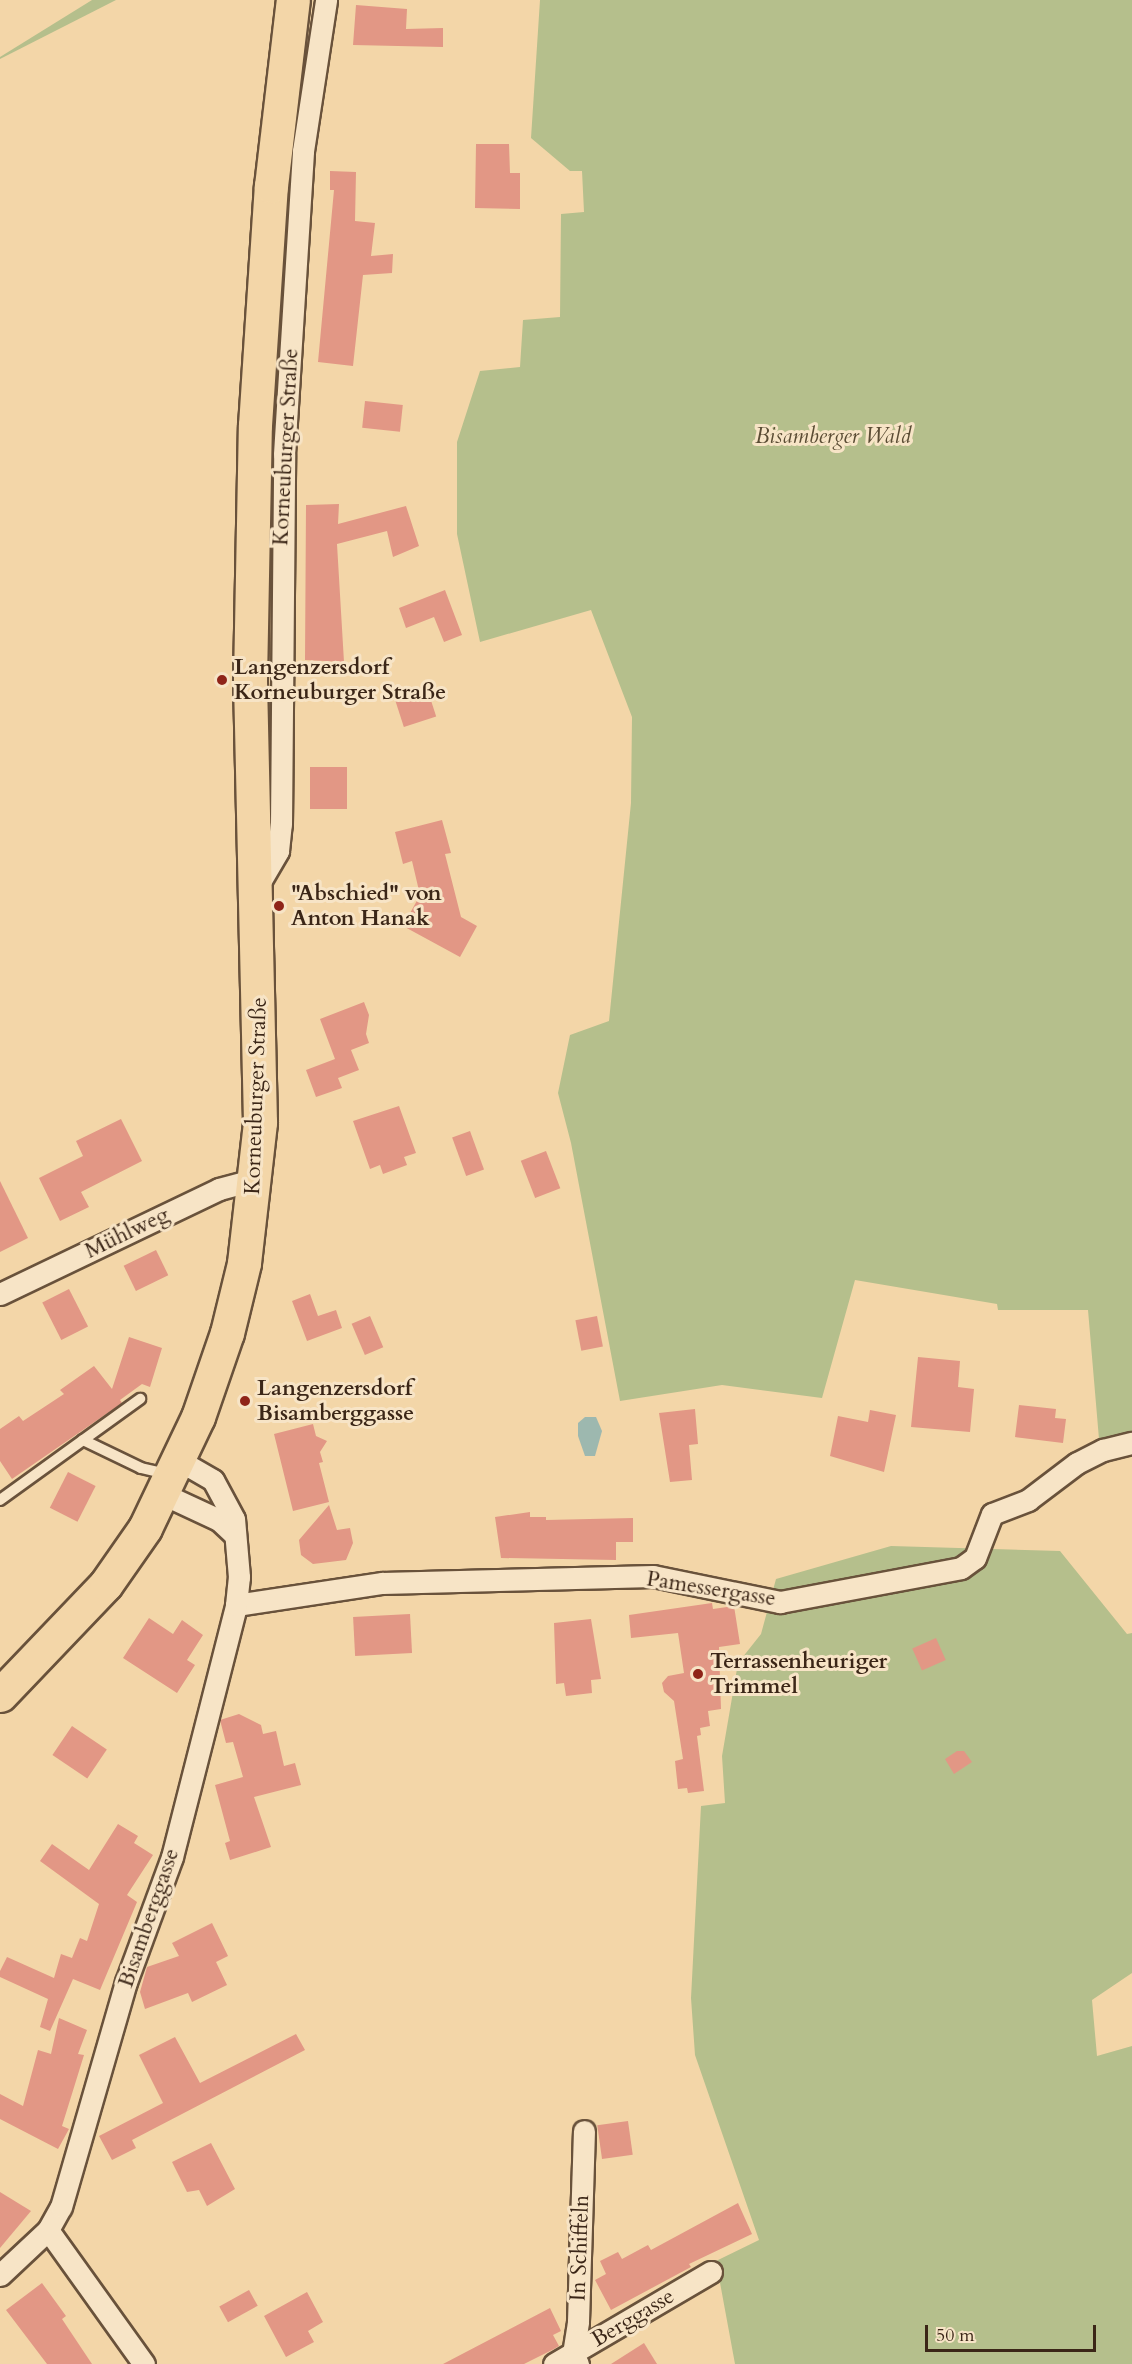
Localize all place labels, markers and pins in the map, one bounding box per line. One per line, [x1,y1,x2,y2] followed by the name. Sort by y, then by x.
[234,654,446,706] place label: Langenzersdorf Korneuburger Straße
[215,673,229,687] marker: Langenzersdorf Korneuburger Straße
[291,880,442,932] place label: "Abschied" von Anton Hanak
[272,899,286,913] marker: "Abschied" von Anton Hanak
[257,1375,414,1426] place label: Langenzersdorf Bisamberggasse
[238,1394,252,1408] marker: Langenzersdorf Bisamberggasse
[710,1648,887,1700] place label: Terrassenheuriger Trimmel
[691,1667,705,1681] marker: Terrassenheuriger Trimmel

